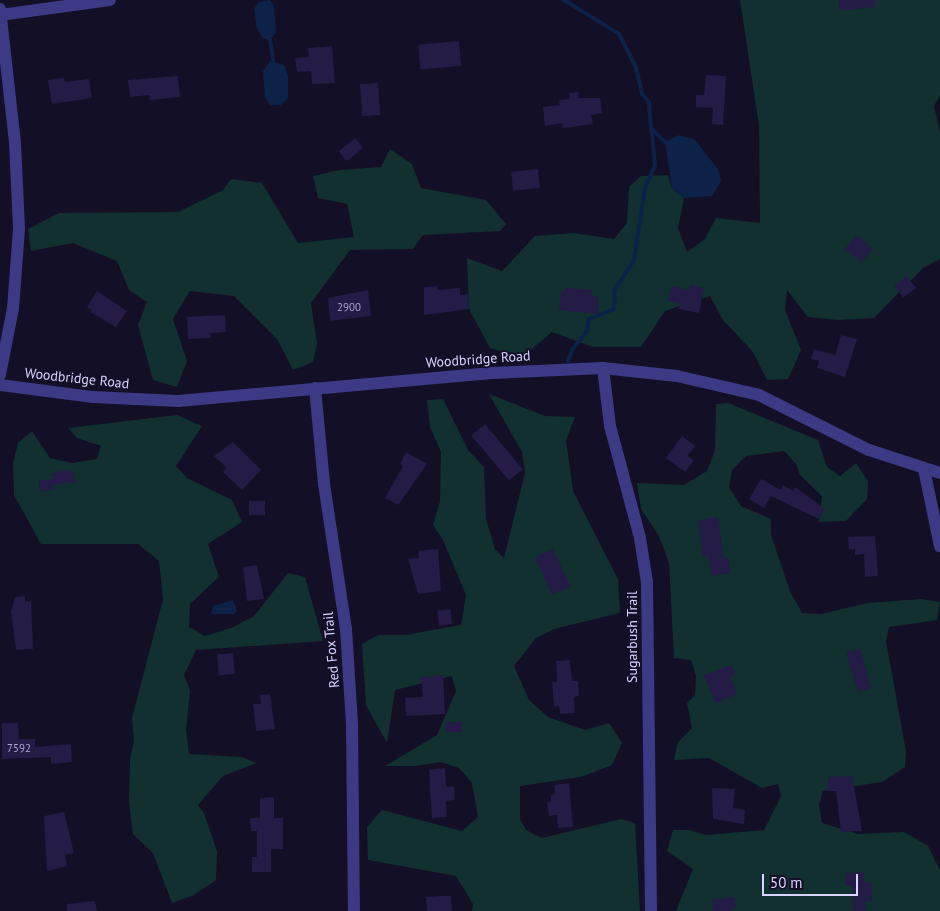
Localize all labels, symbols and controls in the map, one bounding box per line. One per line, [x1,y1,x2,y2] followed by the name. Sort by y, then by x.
[337,300,361,314] house number: 2900
[425,347,531,371] street label: Woodbridge Road
[24,364,130,392] street label: Woodbridge Road
[624,591,640,683] street label: Sugarbush Trail
[319,611,343,689] street label: Red Fox Trail
[7,741,31,755] house number: 7592
[765,864,861,896] scale bar
[770,873,803,892] text: 50 m

